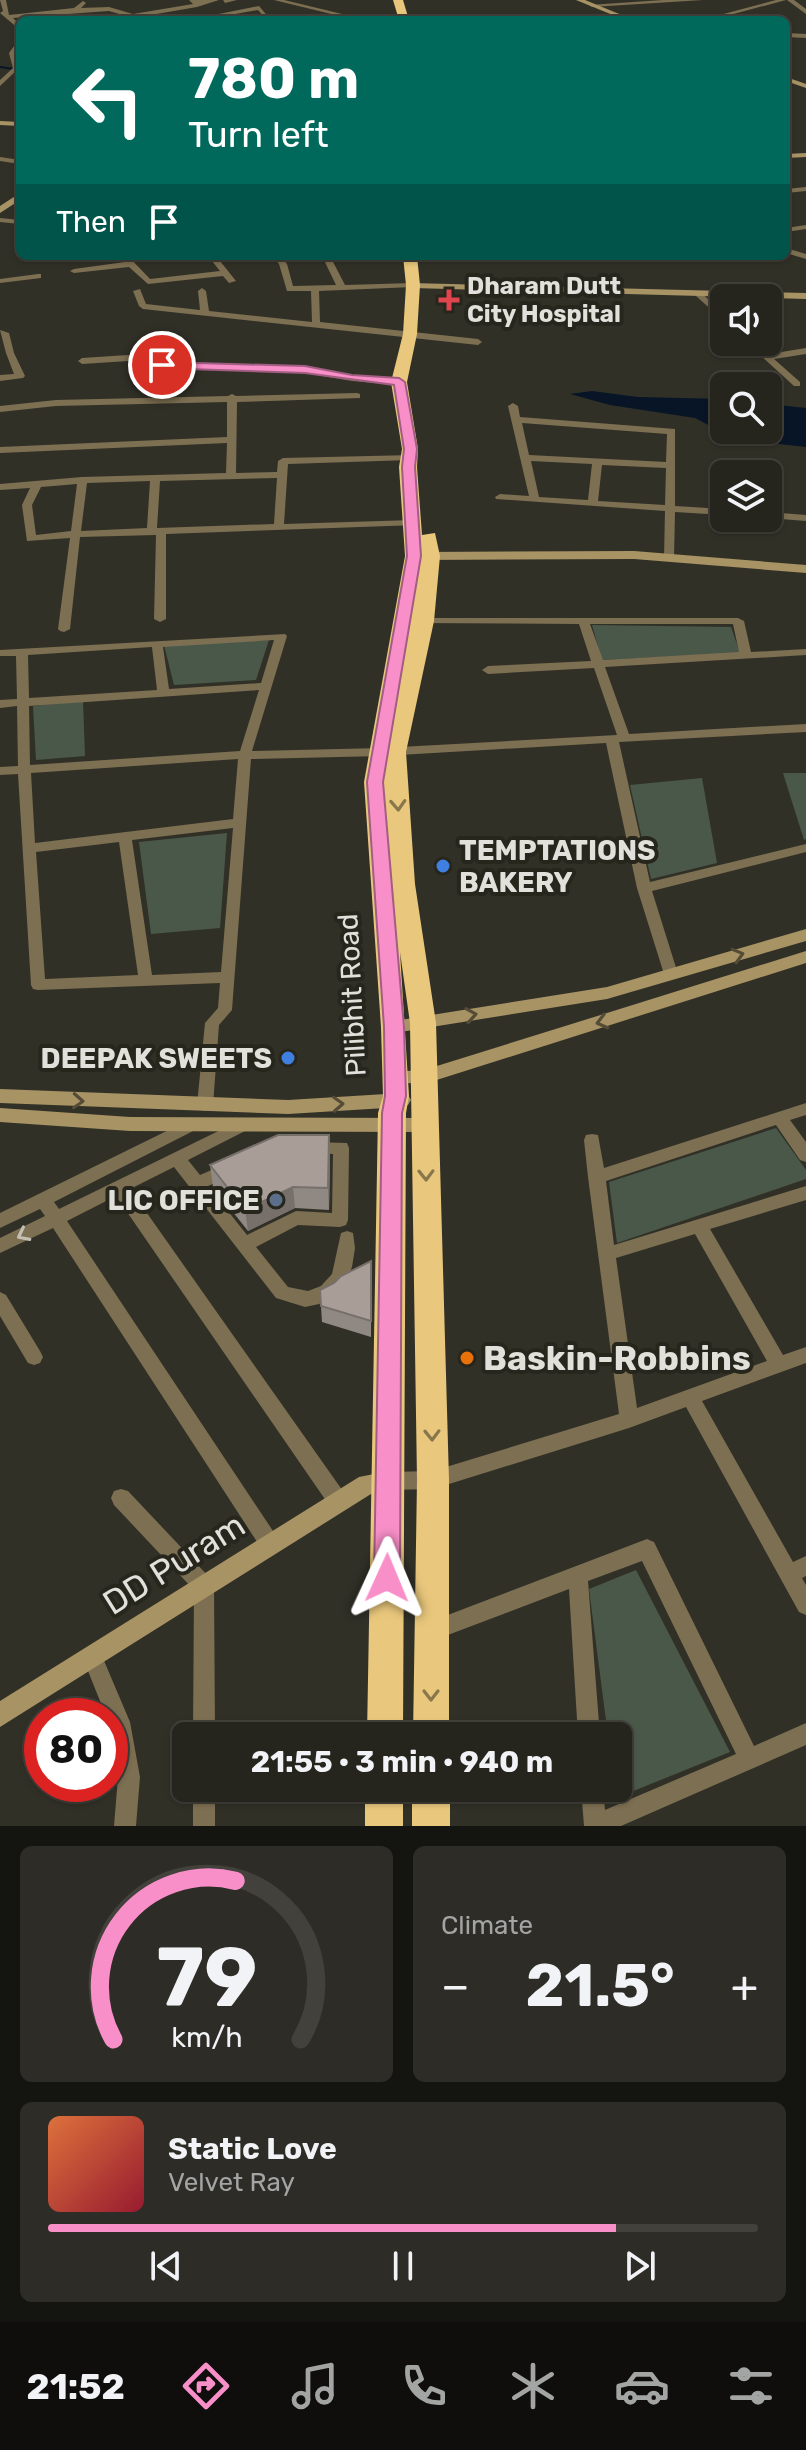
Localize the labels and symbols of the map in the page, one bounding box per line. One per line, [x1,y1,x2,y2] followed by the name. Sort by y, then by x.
[467,272,621,328] place label: Dharam Dutt City Hospital
[438,289,460,311] marker: Dharam Dutt City Hospital
[128,331,196,399] pin
[389,799,406,812] one-way arrow
[459,834,656,899] place label: TEMPTATIONS BAKERY
[434,857,452,875] marker: TEMPTATIONS BAKERY
[331,913,373,1077] street label: Pilibhit Road
[731,948,745,964] one-way arrow
[464,1008,478,1025] one-way arrow
[596,1012,610,1029] one-way arrow
[41,1042,272,1075] place label: DEEPAK SWEETS
[279,1049,297,1067] marker: DEEPAK SWEETS
[72,1092,85,1109] one-way arrow
[332,1096,345,1113] one-way arrow
[417,1169,434,1182] one-way arrow
[107,1184,260,1217] place label: LIC OFFICE
[267,1191,285,1209] marker: LIC OFFICE
[16,1225,31,1241] one-way arrow
[483,1338,751,1379] place label: Baskin-Robbins
[458,1349,476,1367] marker: Baskin-Robbins
[423,1429,440,1442] one-way arrow
[96,1504,252,1624] street label: DD Puram
[345,1536,429,1620] position arrow
[423,1689,440,1702] one-way arrow
[24,1698,128,1802] speed limit sign: 80

